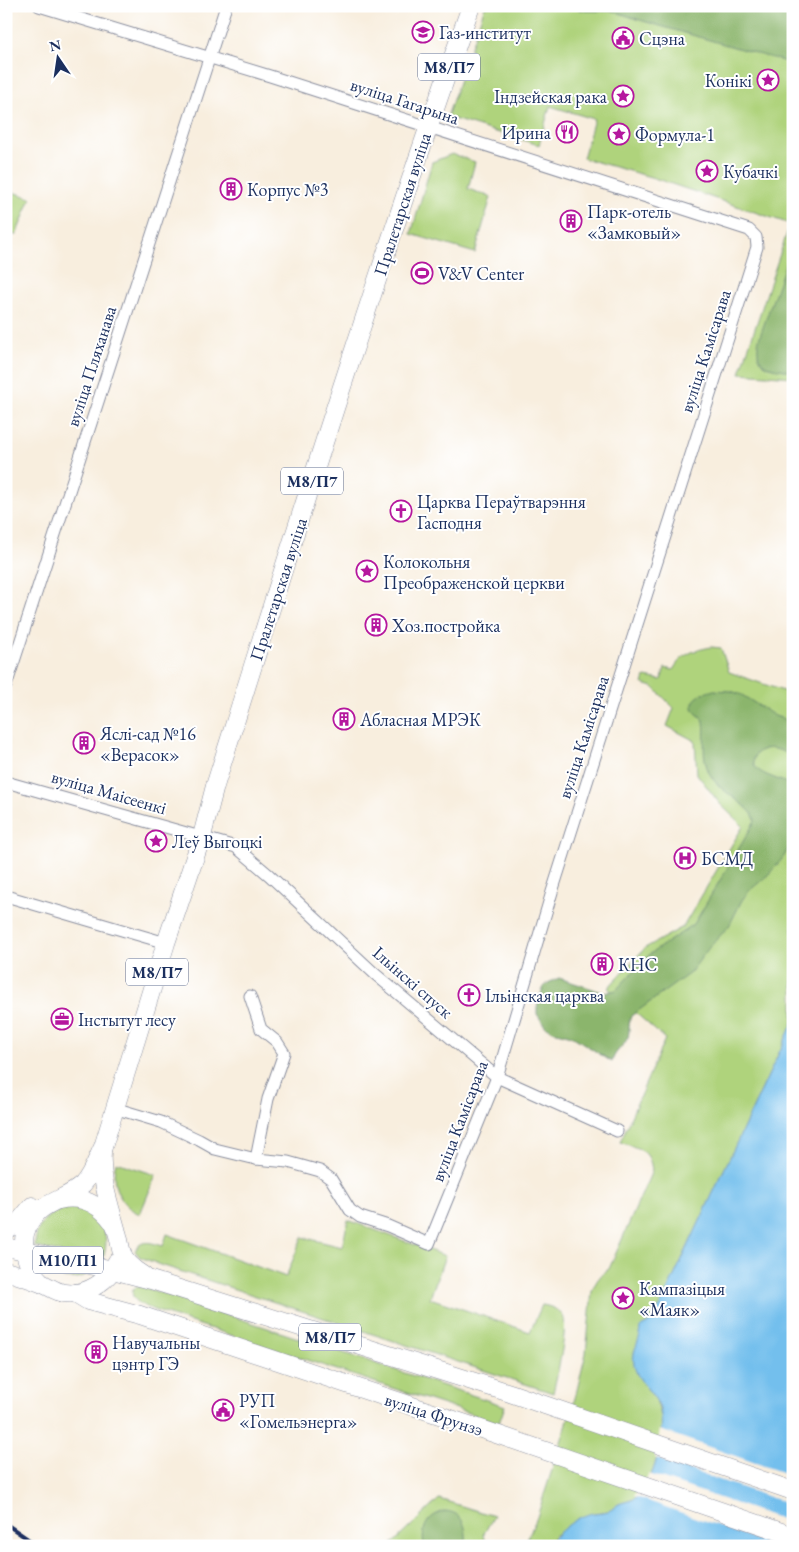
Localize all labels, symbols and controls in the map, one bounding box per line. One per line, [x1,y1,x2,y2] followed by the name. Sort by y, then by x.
[411,20,435,44] school or university icon: Газ-институт
[439,21,531,44] place label: Газ-институт
[611,26,635,50] public building icon: Сцэна
[639,27,686,50] place label: Сцэна
[32,32,82,82] north arrow
[48,35,63,55] text: N
[418,54,480,80] road number: М8/П7
[756,68,780,92] place icon: Конікі
[705,69,753,92] place label: Конікі
[348,73,463,130] street label: вуліца Гагарына
[611,84,635,108] place icon: Індзейская рака
[494,85,608,108] place label: Індзейская рака
[555,120,579,144] restaurant icon: Ирина
[501,121,552,144] place label: Ирина
[607,122,631,146] place icon: Формула-1
[635,123,715,146] place label: Формула-1
[368,129,436,278] street label: Пралетарская вуліца
[695,159,719,183] place icon: Кубачкі
[723,160,779,183] place label: Кубачкі
[219,177,243,201] building icon: Корпус №3
[247,178,328,201] place label: Корпус №3
[587,200,681,244] place label: Парк-отель «Замковый»
[559,209,583,233] building icon: Парк-отель «Замковый»
[410,261,434,285] sports icon: V&V Center
[438,262,524,285] place label: V&V Center
[674,286,736,415] street label: вуліца Камісарава
[61,302,122,429] street label: вуліца Пляханава
[281,468,343,494] road number: М8/П7
[417,490,586,534] place label: Царква Пераўтварэння Гасподня
[389,499,413,523] church icon: Царква Пераўтварэння Гасподня
[244,514,312,663] street label: Пралетарская вуліца
[383,550,565,594] place label: Колокольня Преображенской церкви
[355,559,379,583] place icon: Колокольня Преображенской церкви
[364,613,388,637] building icon: Хоз.постройка
[391,614,501,637] place label: Хоз.постройка
[552,672,614,801] street label: вуліца Камісарава
[332,707,356,731] building icon: Абласная МРЭК
[359,708,481,731] place label: Абласная МРЭК
[99,722,196,766] place label: Яслі-сад №16 «Верасок»
[72,731,96,755] building icon: Яслі-сад №16 «Верасок»
[49,765,170,820] street label: вуліца Маісеенкі
[144,829,168,853] place icon: Леў Выгоцкі
[172,830,263,853] place label: Леў Выгоцкі
[673,846,697,870] hospital icon: БСМД
[701,847,753,870] place label: БСМД
[368,941,458,1023] street label: Ільінскі спуск
[590,952,614,976] building icon: КНС
[618,953,657,976] place label: КНС
[126,959,188,986] road number: М8/П7
[457,983,481,1007] church icon: Ільінская царква
[485,984,605,1007] place label: Ільінская царква
[50,1007,74,1031] office icon: Інстытут лесу
[78,1008,176,1031] place label: Інстытут лесу
[425,1056,493,1185] street label: вуліца Камісарава
[33,1246,103,1274] road number: М10/П1
[639,1277,725,1321] place label: Кампазіцыя «Маяк»
[611,1286,635,1310] place icon: Кампазіцыя «Маяк»
[299,1324,361,1350] road number: М8/П7
[112,1331,200,1375] place label: Навучальны цэнтр ГЭ
[84,1340,108,1364] building icon: Навучальны цэнтр ГЭ
[382,1387,486,1441] street label: вуліца Фрунзэ
[239,1389,357,1433] place label: РУП «Гомельэнерга»
[211,1398,235,1422] public building icon: РУП «Гомельэнерга»

